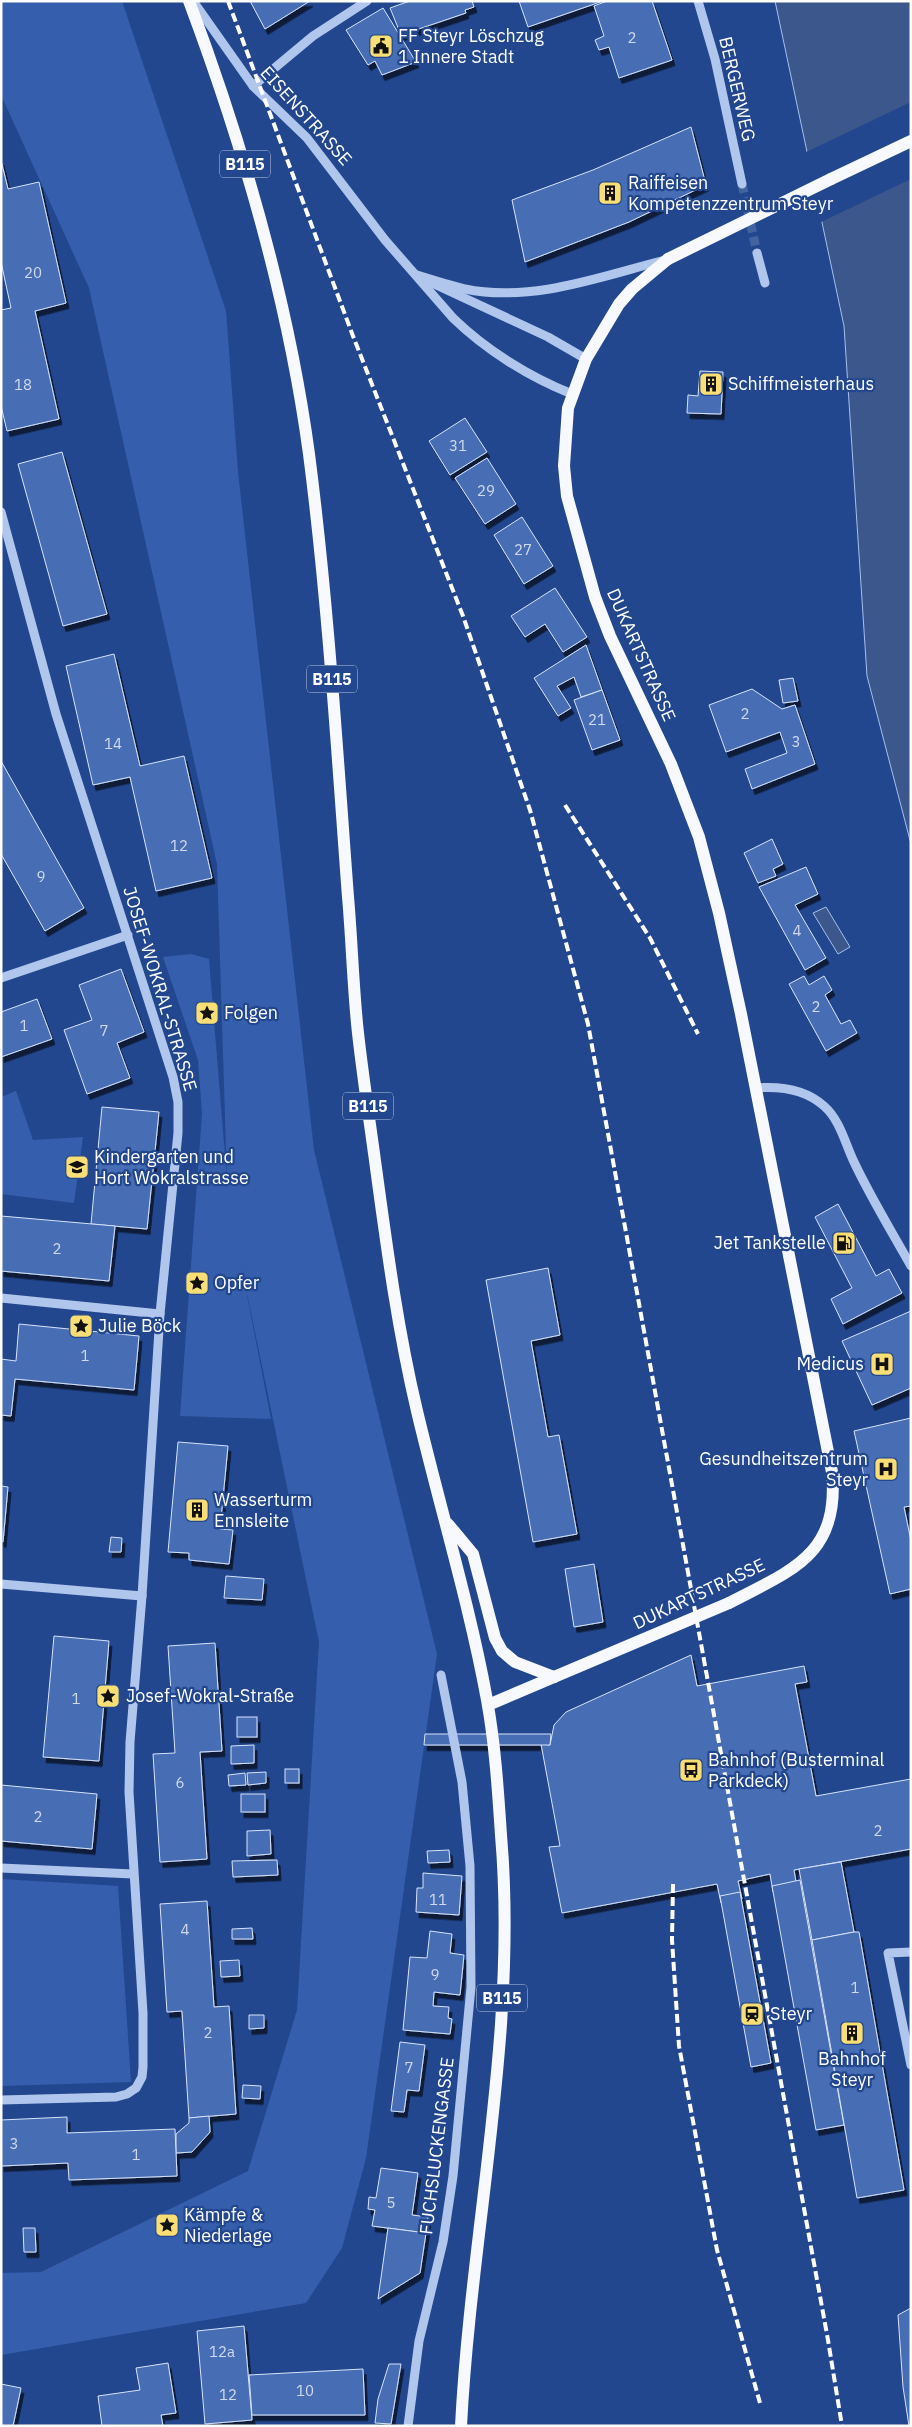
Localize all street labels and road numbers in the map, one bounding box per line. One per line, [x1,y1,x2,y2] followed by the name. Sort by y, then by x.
[714,34,761,144] street label: BERGERWEG
[256,61,357,170] street label: EISENSTRASSE
[220,150,270,178] road number: B115
[602,585,681,725] street label: DUKARTSTRASSE
[307,666,357,692] road number: B115
[118,884,203,1094] street label: JOSEF-WOKRAL-STRASSE
[343,1092,393,1120] road number: B115
[629,1553,769,1634] street label: DUKARTSTRASSE
[477,1985,527,2012] road number: B115
[414,2056,459,2236] street label: FUCHSLUCKENGASSE

